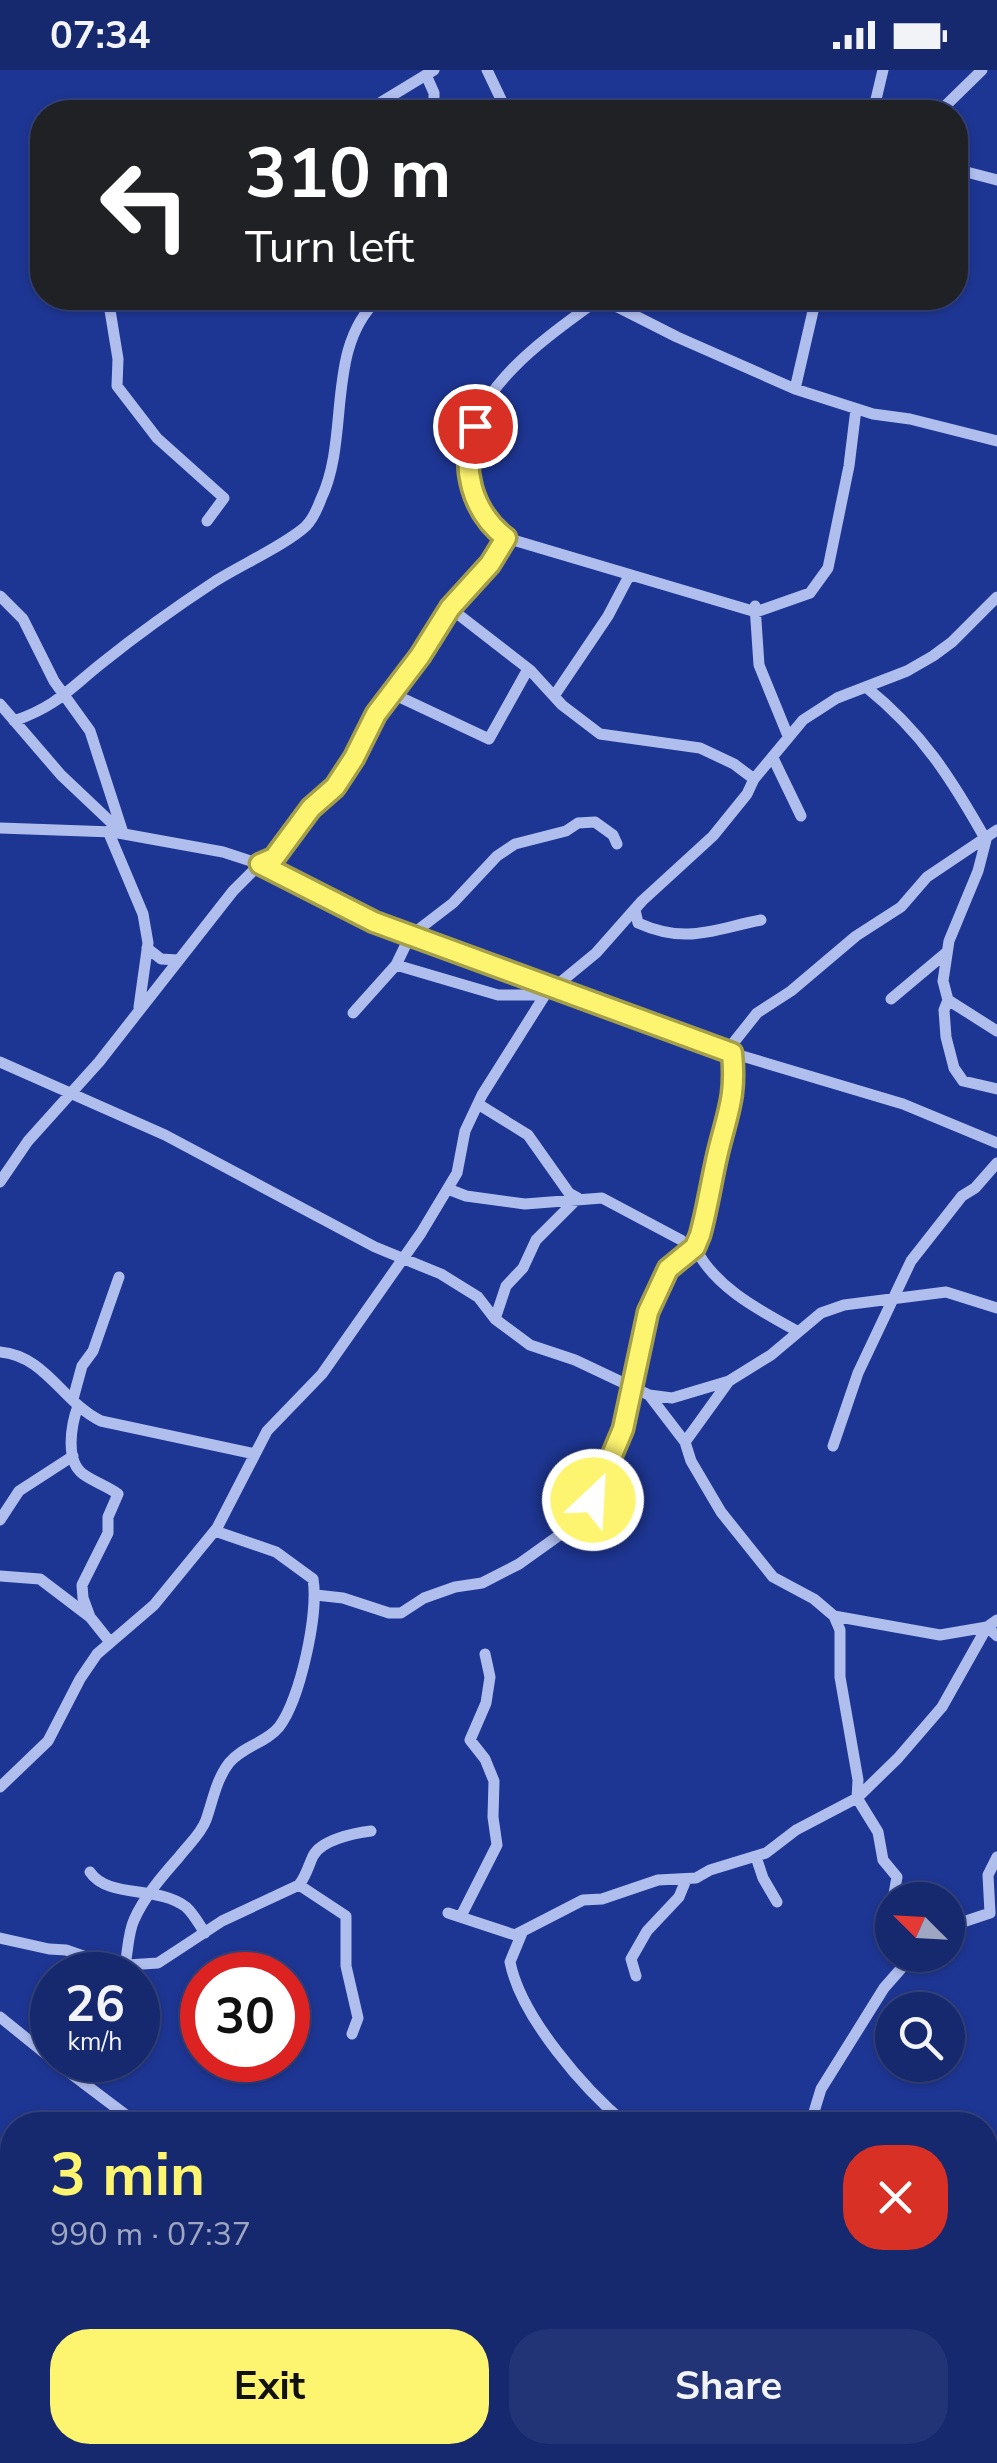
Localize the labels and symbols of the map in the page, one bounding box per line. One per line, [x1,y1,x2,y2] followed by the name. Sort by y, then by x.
[433,384,518,469] pin
[541,1448,645,1552] position arrow
[875,1882,965,1972] north arrow
[180,1952,310,2082] speed limit sign: 30

